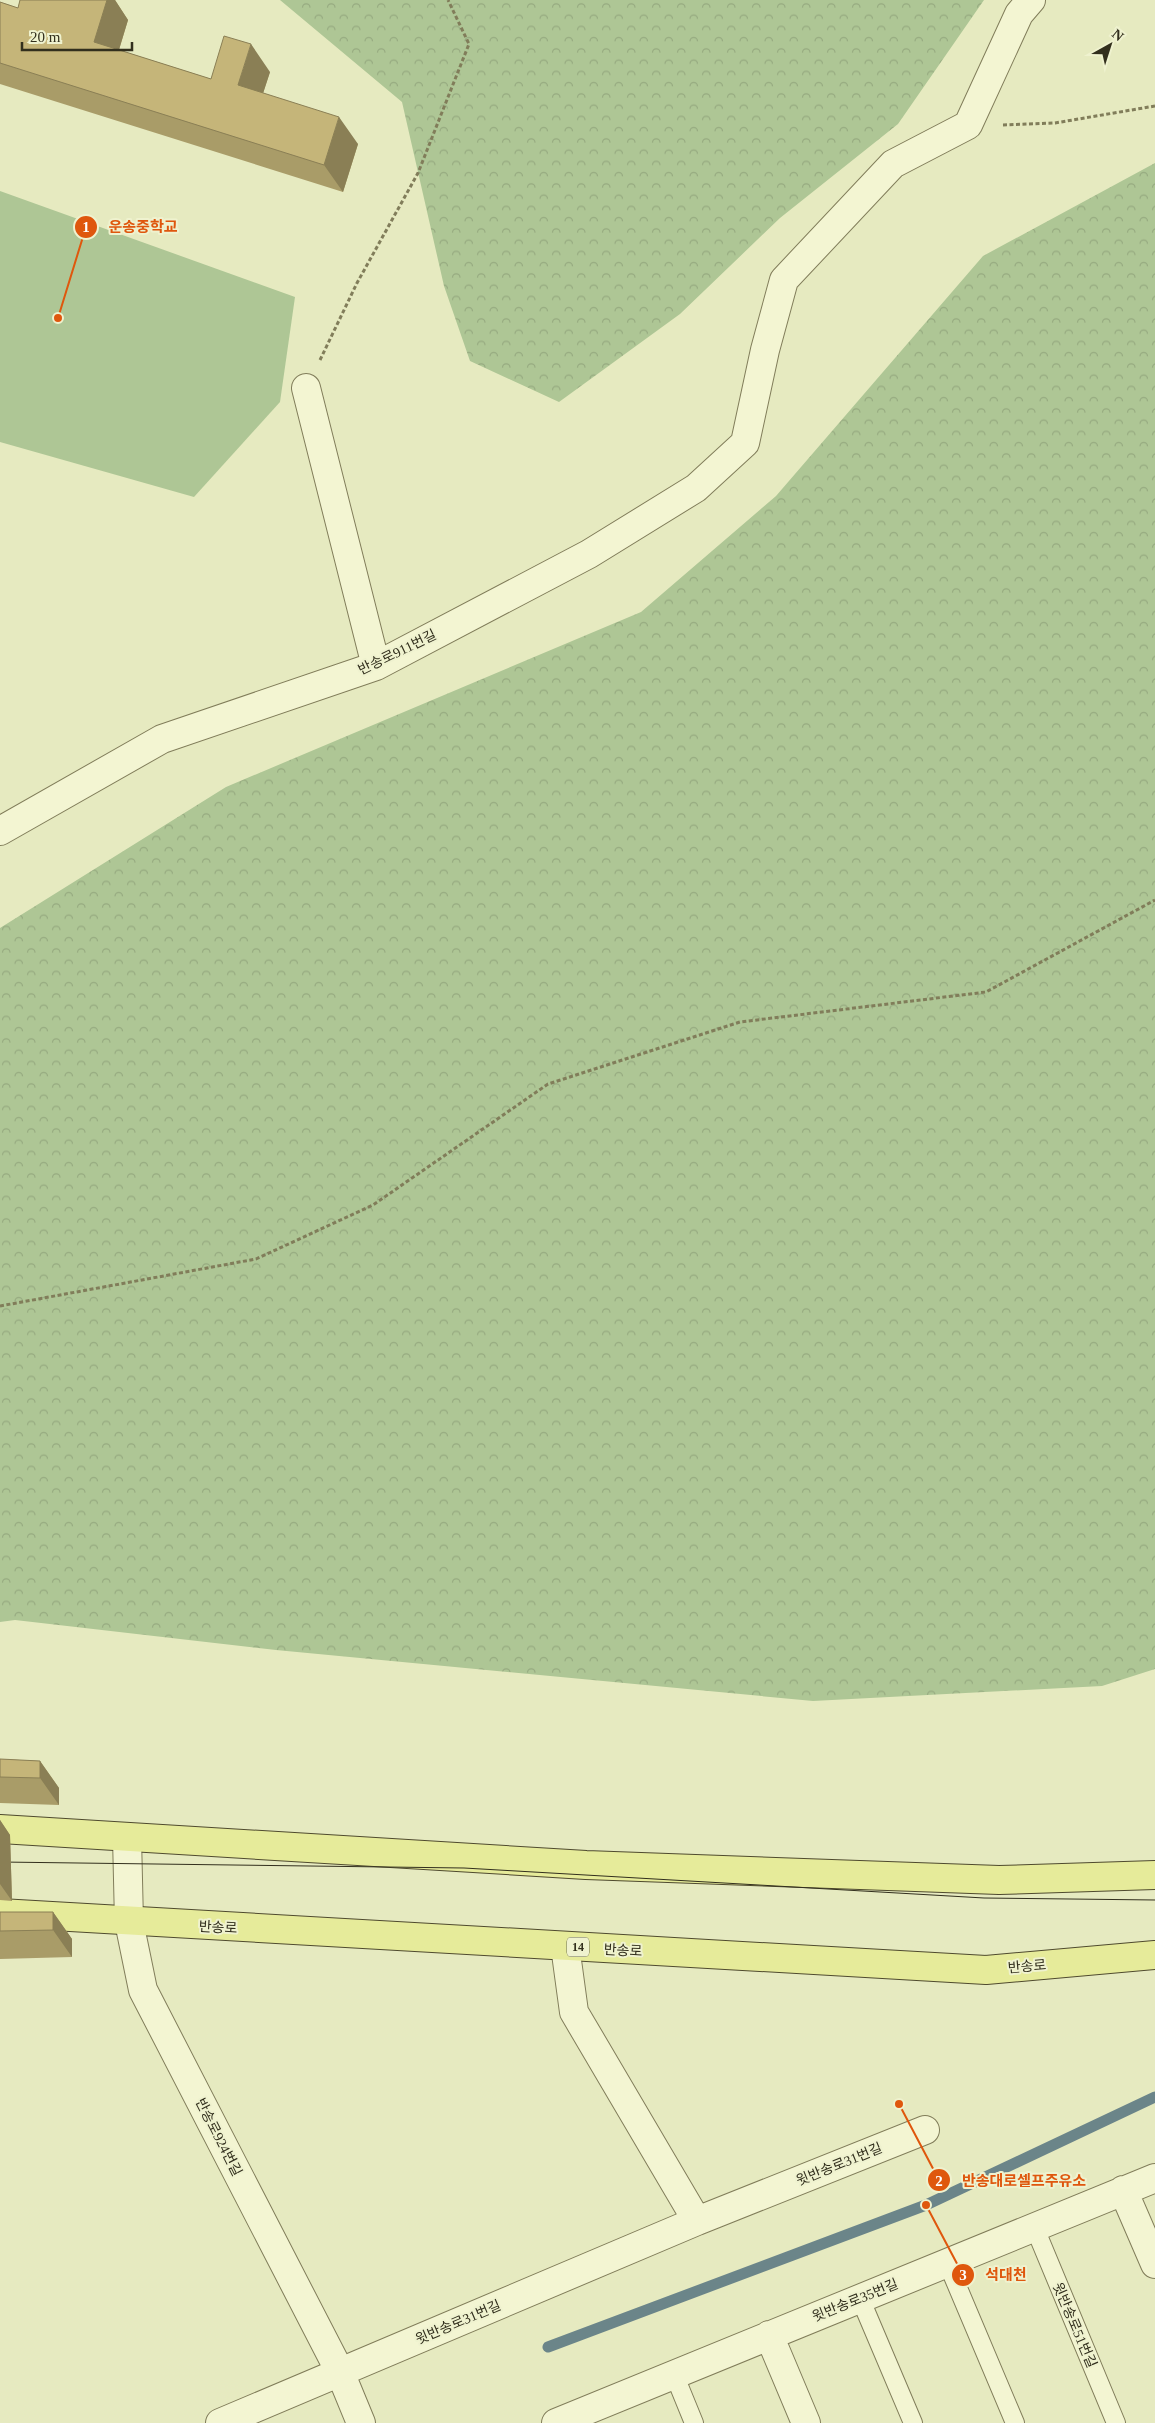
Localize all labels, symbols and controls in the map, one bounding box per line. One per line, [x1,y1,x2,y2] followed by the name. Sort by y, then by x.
[22,20,132,52] scale bar
[1085,20,1135,70] north arrow
[1109,26,1127,44] text: N
[30,29,61,45] text: 20 m
[74,212,188,242] callout: 운송중학교
[108,218,178,235] text: 운송중학교
[82,219,90,235] text: 1
[356,627,439,678] street label: 반송로911번길
[198,1919,238,1936] street label: 반송로
[567,1938,589,1956] road number: 14
[603,1942,643,1959] street label: 반송로
[1007,1957,1047,1976] street label: 반송로
[192,2096,245,2179] street label: 반송로924번길
[794,2140,884,2189] street label: 윗반송로31번길
[927,2165,1096,2195] callout: 반송대로셀프주유소
[935,2173,943,2189] text: 2
[962,2173,1086,2189] text: 반송대로셀프주유소
[951,2260,1037,2290] callout: 석대천
[985,2266,1027,2283] text: 석대천
[959,2267,967,2283] text: 3
[810,2276,900,2325] street label: 윗반송로35번길
[1050,2280,1099,2370] street label: 윗반송로51번길
[413,2298,503,2347] street label: 윗반송로31번길

